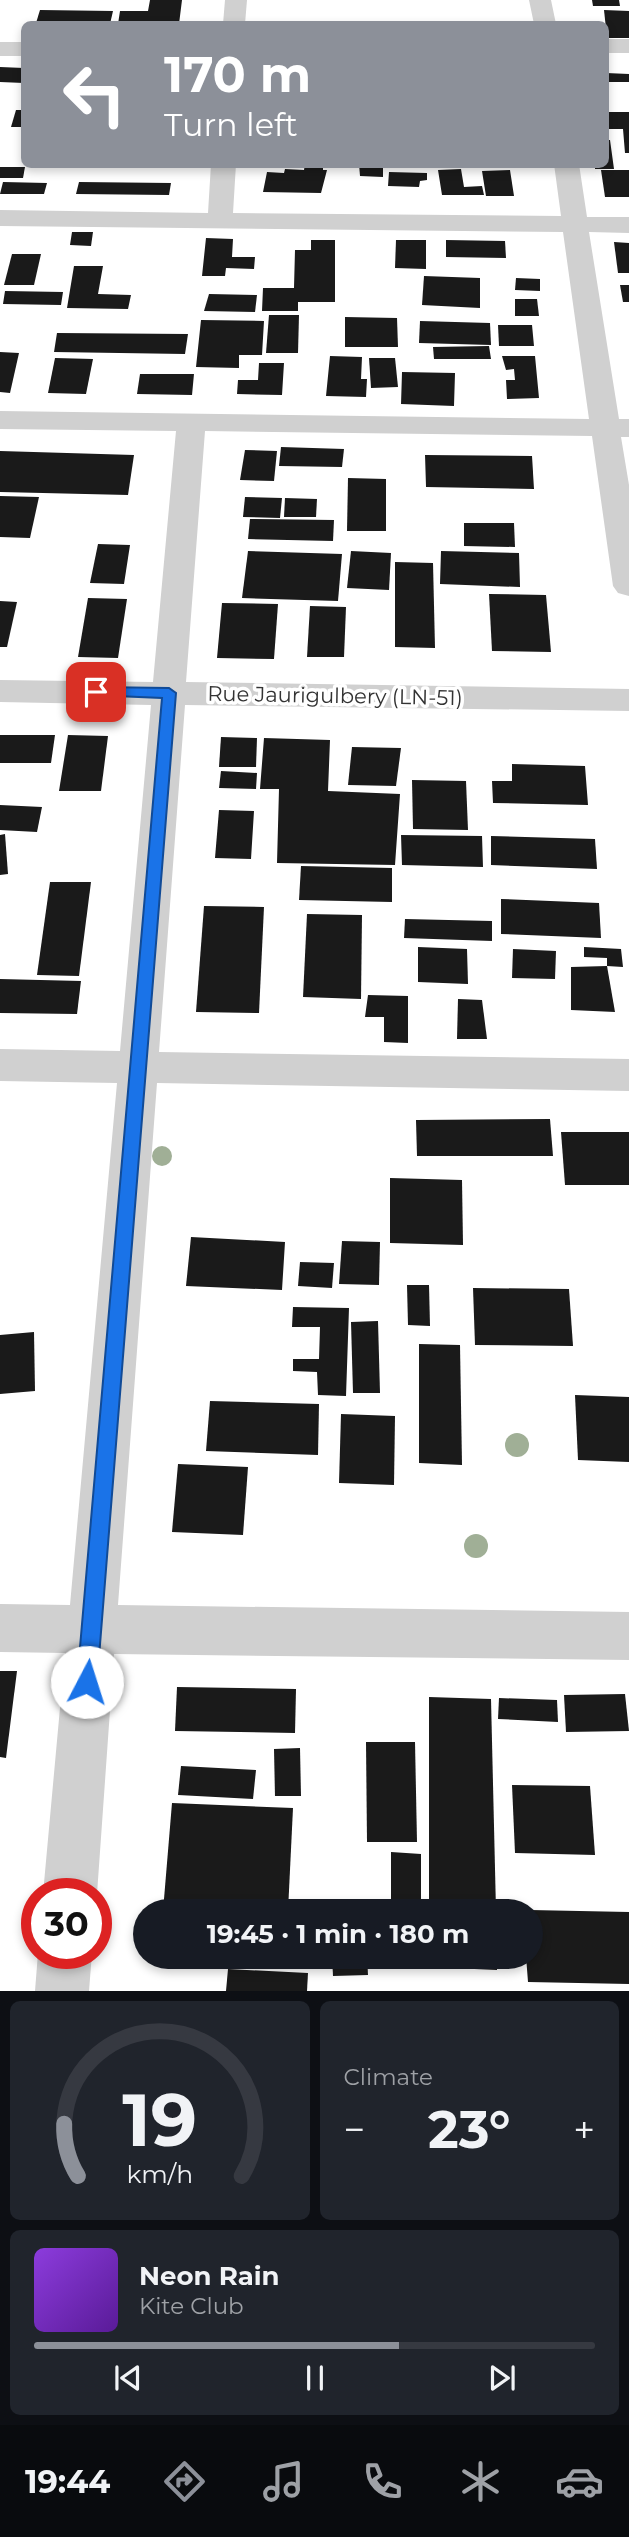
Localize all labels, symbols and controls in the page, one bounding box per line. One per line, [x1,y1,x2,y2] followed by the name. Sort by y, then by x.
[164,45,311,104] text: 170 m
[49,49,140,140] icon: left
[164,105,298,144] text: Turn left
[66,662,126,722] pin
[77,673,115,711] icon: arrive
[207,681,463,710] street label: Rue Jaurigulbery (LN-51)
[50,1645,124,1719] position arrow
[21,1878,112,1969] speed limit sign: 30
[207,1918,469,1950] text: 19:45 · 1 min · 180 m
[344,2063,433,2091] text: Climate
[122,2077,197,2165] text: 19
[428,2098,510,2161] text: 23°
[344,2106,365,2153] text: −
[573,2106,595,2153] text: +
[126,2159,193,2189] text: km/h
[139,2260,280,2292] text: Neon Rain
[139,2292,244,2320] text: Kite Club
[109,2359,147,2397] icon: previous
[296,2359,334,2397] icon: pause
[483,2359,521,2397] icon: next
[160,2457,209,2506] icon: directions
[259,2457,308,2506] icon: music
[358,2457,407,2506] icon: phone
[456,2457,505,2506] icon: climate
[555,2457,604,2506] icon: car
[25,2462,110,2501] text: 19:44

